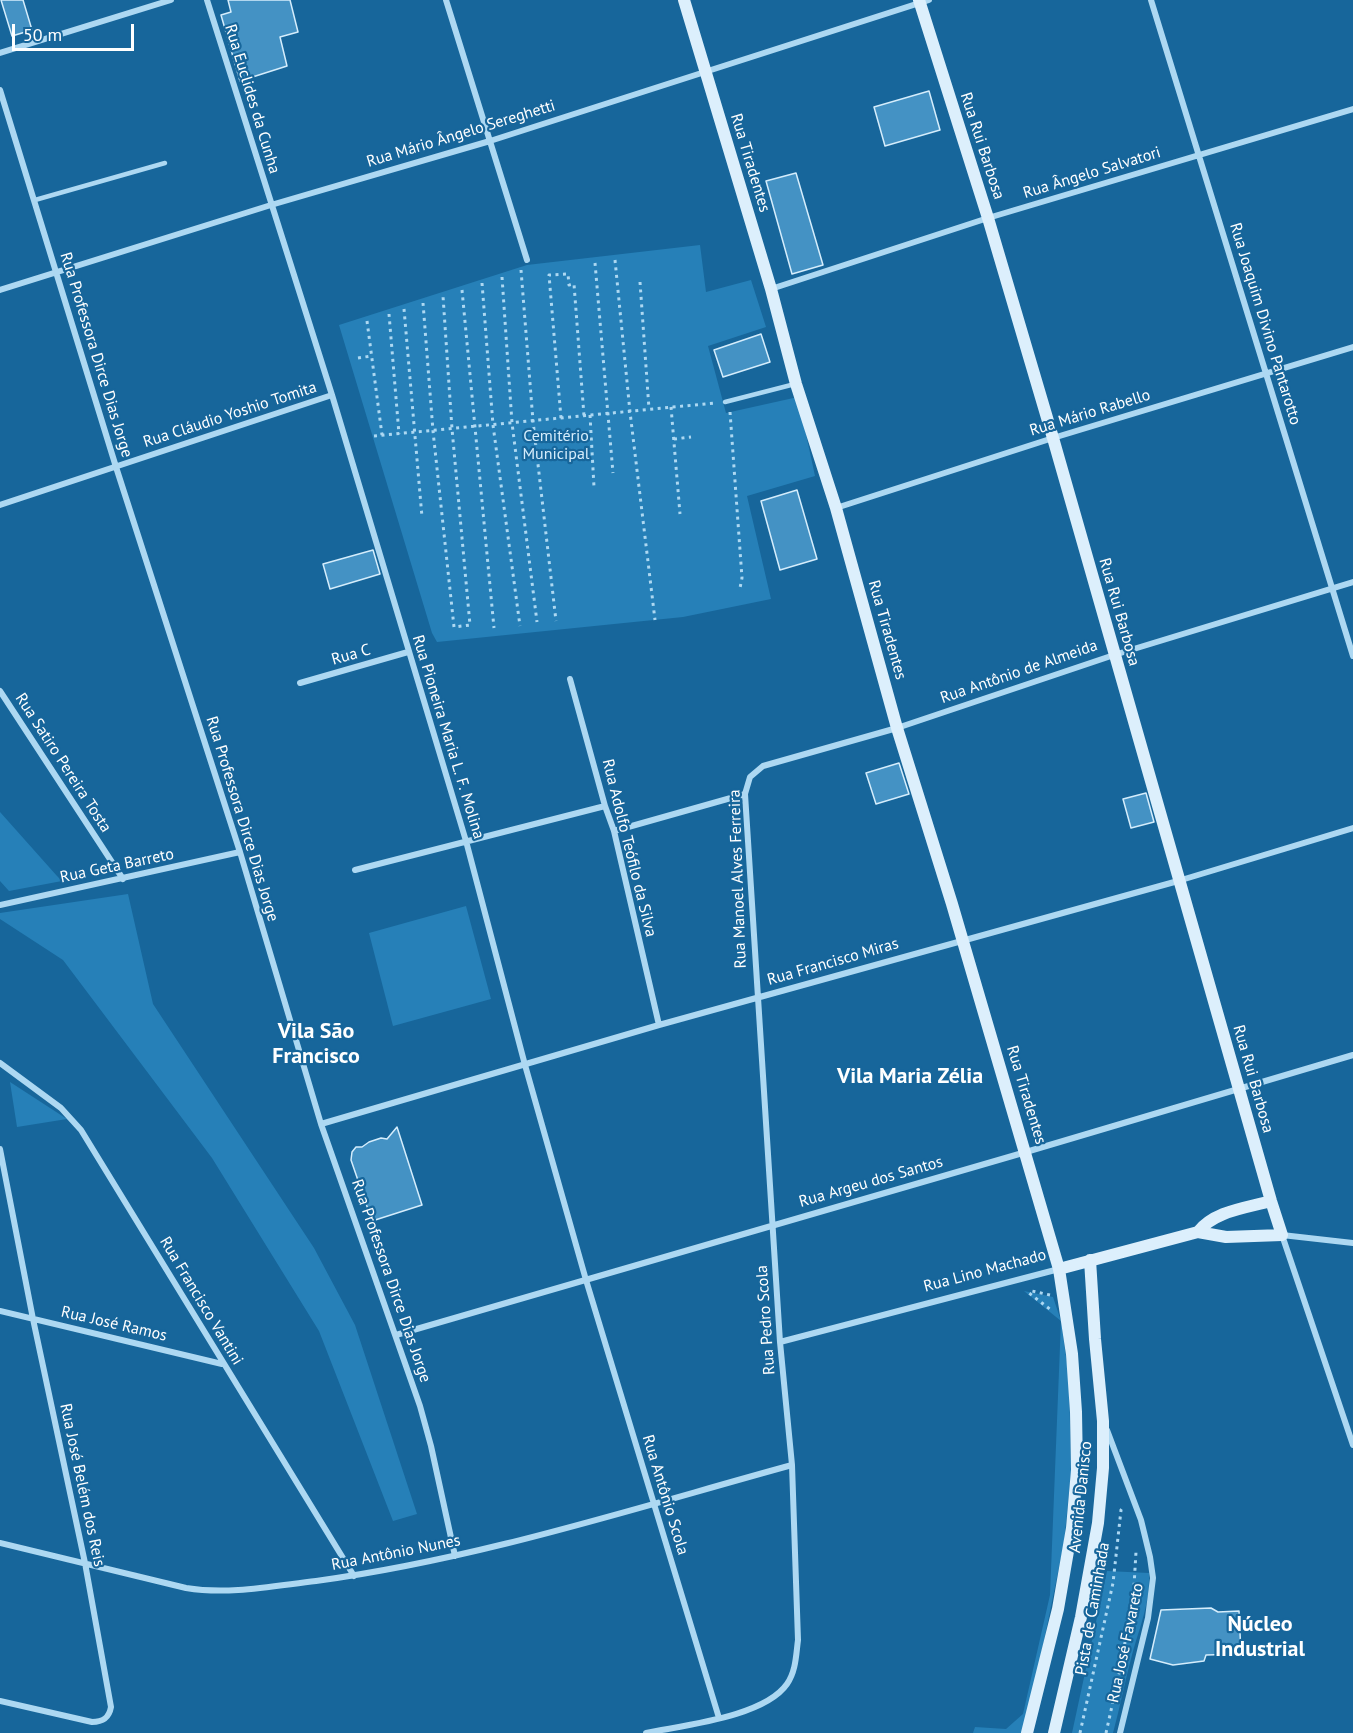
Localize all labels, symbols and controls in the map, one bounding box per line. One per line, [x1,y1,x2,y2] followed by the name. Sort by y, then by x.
[15,12,136,50] scale bar
[220,22,284,176] street label: Rua Euclides da Cunha
[23,23,62,46] text: 50 m
[956,90,1008,202] street label: Rua Rui Barbosa
[364,96,558,172] street label: Rua Mário Ângelo Sereghetti
[726,111,774,215] street label: Rua Tiradentes
[1021,143,1163,203] street label: Rua Ângelo Salvatori
[1225,221,1305,427] street label: Rua Joaquim Divino Pantarotto
[56,250,136,460] street label: Rua Professora Dirce Dias Jorge
[141,378,319,452] street label: Rua Cláudio Yoshio Tomita
[1027,385,1153,441] street label: Rua Mário Rabello
[522,426,590,464] park label: Cemitério Municipal
[1094,556,1144,668] street label: Rua Rui Barbosa
[864,578,910,682] street label: Rua Tiradentes
[408,633,488,841] street label: Rua Pioneira Maria L. F. Molina
[938,636,1100,708] street label: Rua Antônio de Almeida
[329,640,373,670] street label: Rua C
[11,690,115,836] street label: Rua Satiro Pereira Tosta
[202,714,282,924] street label: Rua Professora Dirce Dias Jorge
[598,757,660,939] street label: Rua Adolfo Teófilo da Silva
[725,789,751,969] street label: Rua Manoel Alves Ferreira
[58,845,176,887] street label: Rua Geta Barreto
[765,934,901,990] street label: Rua Francisco Miras
[272,1019,360,1070] district label: Vila São Francisco
[1228,1023,1278,1135] street label: Rua Rui Barbosa
[1002,1043,1050,1147] street label: Rua Tiradentes
[837,1064,983,1090] district label: Vila Maria Zélia
[797,1152,945,1212] street label: Rua Argeu dos Santos
[347,1177,435,1385] street label: Rua Professora Dirce Dias Jorge
[155,1233,247,1369] street label: Rua Francisco Vantini
[922,1245,1048,1297] street label: Rua Lino Machado
[753,1264,779,1376] street label: Rua Pedro Scola
[59,1302,169,1346] street label: Rua José Ramos
[55,1402,109,1568] street label: Rua José Belém dos Reis
[638,1433,692,1557] street label: Rua Antônio Scola
[1066,1440,1096,1554] street label: Avenida Danisco
[330,1531,462,1575] street label: Rua Antônio Nunes
[1072,1541,1114,1677] street label: Pista de Caminhada
[1104,1581,1148,1705] street label: Rua José Favareto
[1215,1612,1305,1664] district label: Núcleo Industrial

